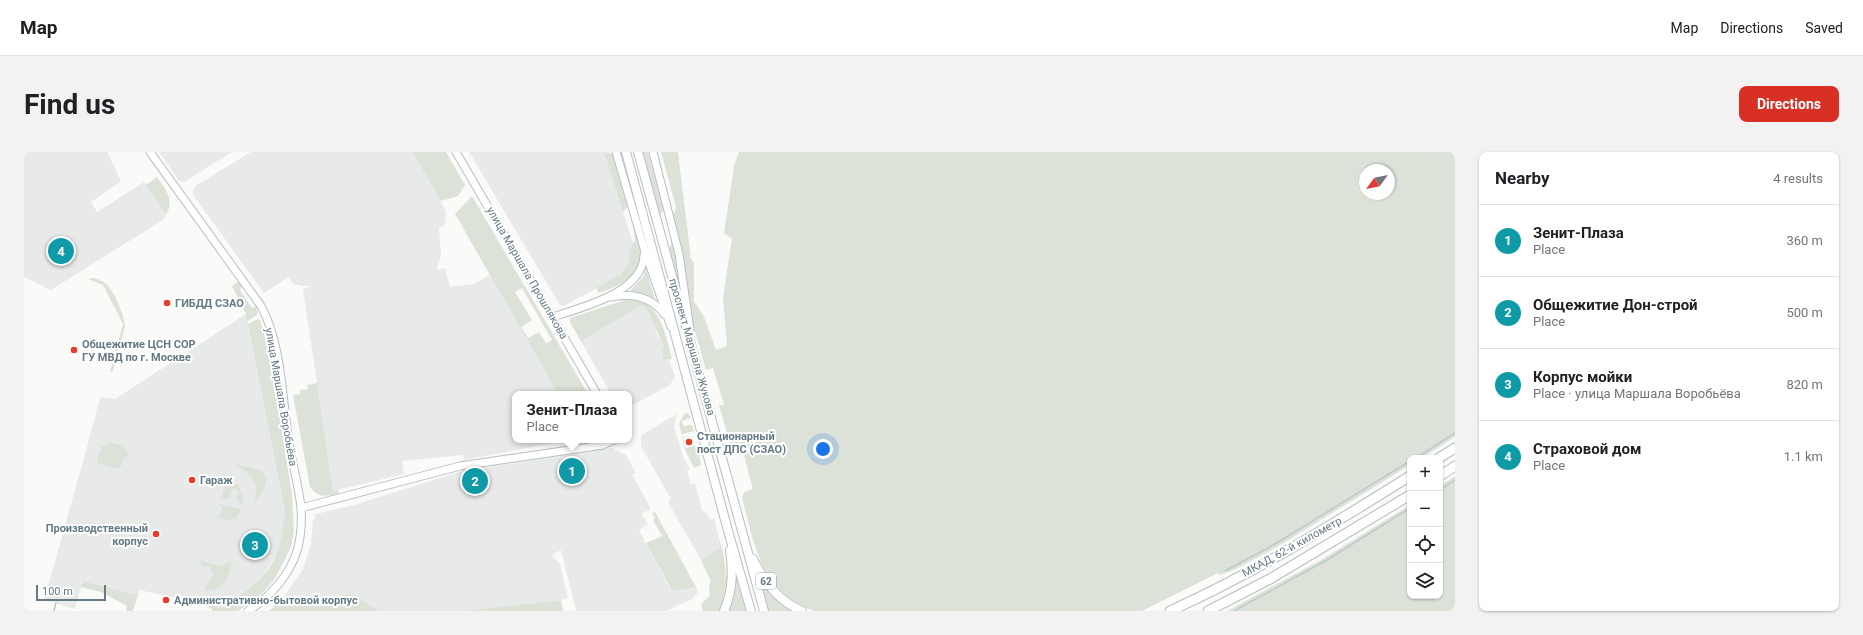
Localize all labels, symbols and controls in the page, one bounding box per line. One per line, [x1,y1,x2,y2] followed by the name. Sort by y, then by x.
[20,16,58,39] text: Map
[1671,20,1698,36] text: Map
[1720,20,1783,36] text: Directions
[1805,20,1843,36] text: Saved
[1739,86,1839,122] button: Directions
[24,88,115,121] text: Find us
[1359,164,1395,200] north arrow
[1495,168,1550,188] text: Nearby
[1773,171,1823,186] text: 4 results
[484,205,570,341] street label: улица Маршала Прошлякова
[1533,224,1624,242] text: Зенит-Плаза
[1504,233,1512,248] text: 1
[1786,233,1823,248] text: 360 m
[48,236,74,266] pin: 4
[1533,242,1565,257] text: Place
[666,277,718,417] street label: проспект Маршала Жукова
[1533,296,1698,314] text: Общежитие Дон-строй
[175,297,244,310] place label: ГИБДД СЗАО
[162,298,172,308] marker: ГИБДД СЗАО
[1504,305,1512,320] text: 2
[1786,305,1823,320] text: 500 m
[1533,314,1565,329] text: Place
[262,327,300,467] street label: улица Маршала Воробьёва
[82,338,196,364] place label: Общежитие ЦСН СОР ГУ МВД по г. Москве
[69,345,79,355] marker: Общежитие ЦСН СОР ГУ МВД по г. Москве
[1533,368,1632,386] text: Корпус мойки
[1504,377,1512,392] text: 3
[1786,377,1823,392] text: 820 m
[1533,386,1741,401] text: Place · улица Маршала Воробьёва
[512,391,632,443] popup
[527,401,617,419] text: Зенит-Плаза
[527,419,559,434] text: Place
[697,430,786,456] place label: Стационарный пост ДПС (СЗАО)
[684,437,694,447] marker: Стационарный пост ДПС (СЗАО)
[813,439,833,459] your location
[1533,440,1641,458] text: Страховой дом
[1504,449,1512,464] text: 4
[1784,449,1823,464] text: 1.1 km
[1407,455,1443,599] map controls
[1407,455,1443,491] button: +
[559,456,585,486] pin: 1
[1533,458,1565,473] text: Place
[462,466,488,496] pin: 2
[200,474,233,487] place label: Гараж
[187,475,197,485] marker: Гараж
[1407,491,1443,527] button: −
[1240,514,1344,580] street label: МКАД, 62-й километр
[46,522,148,548] place label: Производственный корпус
[1407,527,1443,563] button: locate
[151,529,161,539] marker: Производственный корпус
[242,530,268,560] pin: 3
[1407,563,1443,599] button: layers
[756,573,776,589] road number: 62
[36,583,106,602] scale bar
[42,585,73,598] text: 100 m
[174,594,358,607] place label: Административно-бытовой корпус
[161,595,171,605] marker: Административно-бытовой корпус

